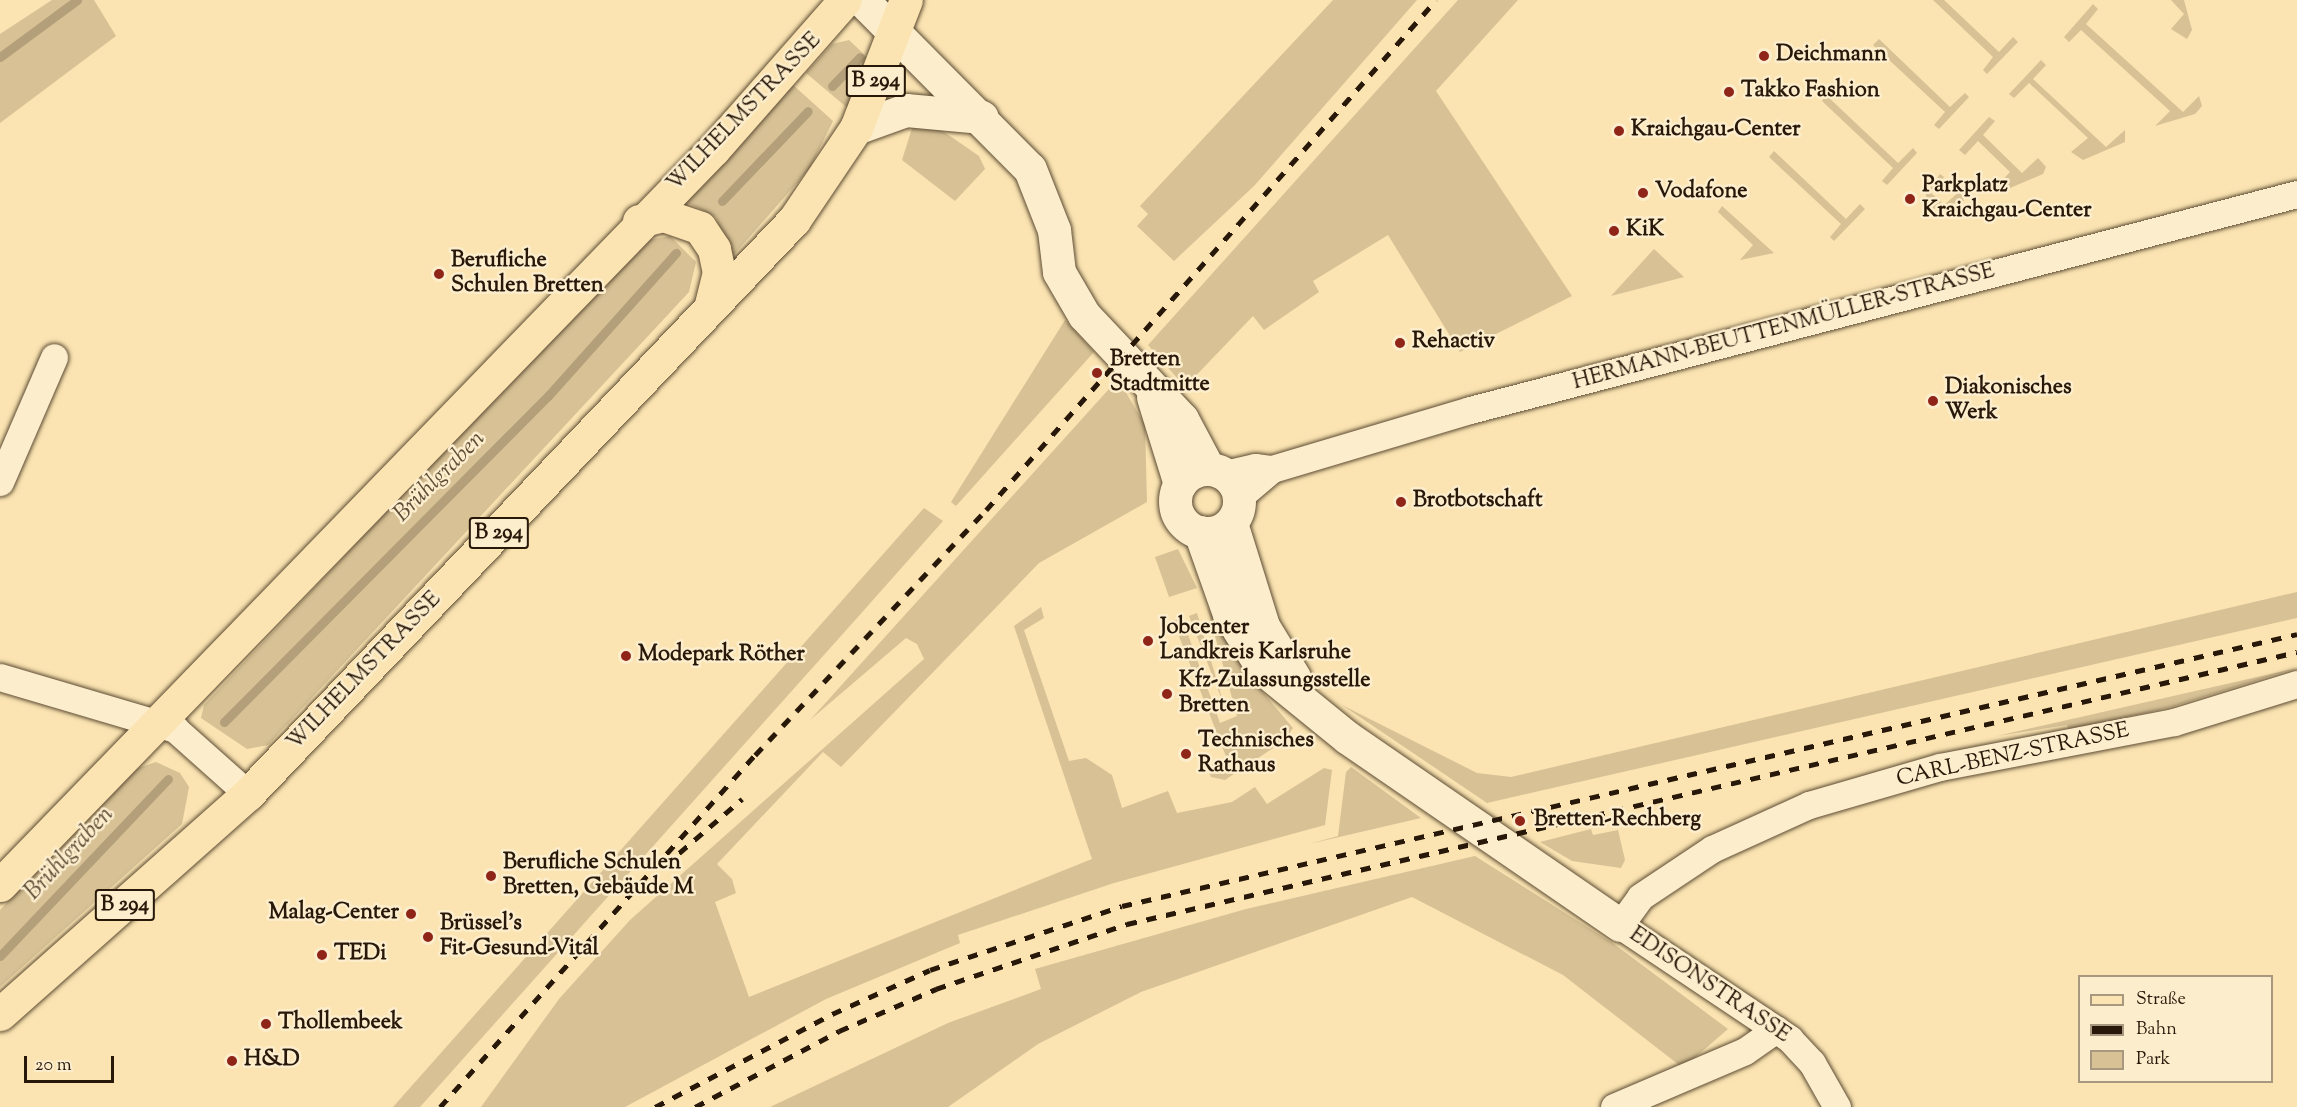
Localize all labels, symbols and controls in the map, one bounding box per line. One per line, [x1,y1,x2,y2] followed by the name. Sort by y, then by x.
[663,28,827,198] street label: WILHELMSTRASSE
[1776,43,1887,69] place label: Deichmann
[1757,49,1771,63] marker: Deichmann
[844,63,908,99] road number: B 294
[1741,79,1880,105] place label: Takko Fashion
[1722,85,1736,99] marker: Takko Fashion
[1631,118,1800,144] place label: Kraichgau-Center
[1612,124,1626,138] marker: Kraichgau-Center
[1922,173,2091,224] place label: Parkplatz Kraichgau-Center
[1655,180,1747,206] place label: Vodafone
[1636,186,1650,200] marker: Vodafone
[1903,192,1917,206] marker: Parkplatz Kraichgau-Center
[1626,218,1664,244] place label: KiK
[1607,224,1621,238] marker: KiK
[451,248,604,300] place label: Berufliche Schulen Bretten
[1570,259,1998,397] street label: HERMANN-BEUTTENMÜLLER-STRASSE
[432,267,446,281] marker: Berufliche Schulen Bretten
[1412,330,1495,356] place label: Rehactiv
[1393,336,1407,350] marker: Rehactiv
[1110,347,1210,398] place label: Bretten Stadtmitte
[1088,364,1106,382] marker: Bretten Stadtmitte
[1945,375,2072,427] place label: Diakonisches Werk
[1926,394,1940,408] marker: Diakonisches Werk
[388,425,492,529] water label: Brühlgraben
[1413,489,1542,515] place label: Brotbotschaft
[1394,495,1408,509] marker: Brotbotschaft
[468,515,530,551] road number: B 294
[283,587,447,757] street label: WILHELMSTRASSE
[1160,615,1351,666] place label: Jobcenter Landkreis Karlsruhe
[1141,634,1155,648] marker: Jobcenter Landkreis Karlsruhe
[638,643,805,669] place label: Modepark Röther
[619,649,633,663] marker: Modepark Röther
[1179,668,1370,720] place label: Kfz-Zulassungsstelle Bretten
[1160,687,1174,701] marker: Kfz-Zulassungsstelle Bretten
[1894,718,2132,794] street label: CARL-BENZ-STRASSE
[1198,728,1314,780] place label: Technisches Rathaus
[1179,747,1193,761] marker: Technisches Rathaus
[19,801,121,907] water label: Brühlgraben
[1534,808,1701,834] place label: Bretten-Rechberg
[1511,812,1529,830] marker: Bretten-Rechberg
[503,850,694,902] place label: Berufliche Schulen Bretten, Gebäude M
[484,869,498,883] marker: Berufliche Schulen Bretten, Gebäude M
[94,887,156,923] road number: B 294
[268,901,399,927] place label: Malag-Center
[404,907,418,921] marker: Malag-Center
[440,911,599,962] place label: Brüssel's Fit-Gesund-Vital
[1624,922,1794,1050] street label: EDISONSTRASSE
[421,930,435,944] marker: Brüssel's Fit-Gesund-Vital
[334,942,386,968] place label: TEDi
[315,948,329,962] marker: TEDi
[2078,975,2273,1083] legend
[2136,987,2186,1013] text: Straße
[278,1011,403,1037] place label: Thollembeek
[259,1017,273,1031] marker: Thollembeek
[2136,1017,2177,1043] text: Bahn
[27,1044,117,1082] scale bar
[2136,1047,2170,1073] text: Park
[244,1048,300,1074] place label: H&D
[35,1053,72,1079] text: 20 m
[225,1054,239,1068] marker: H&D

